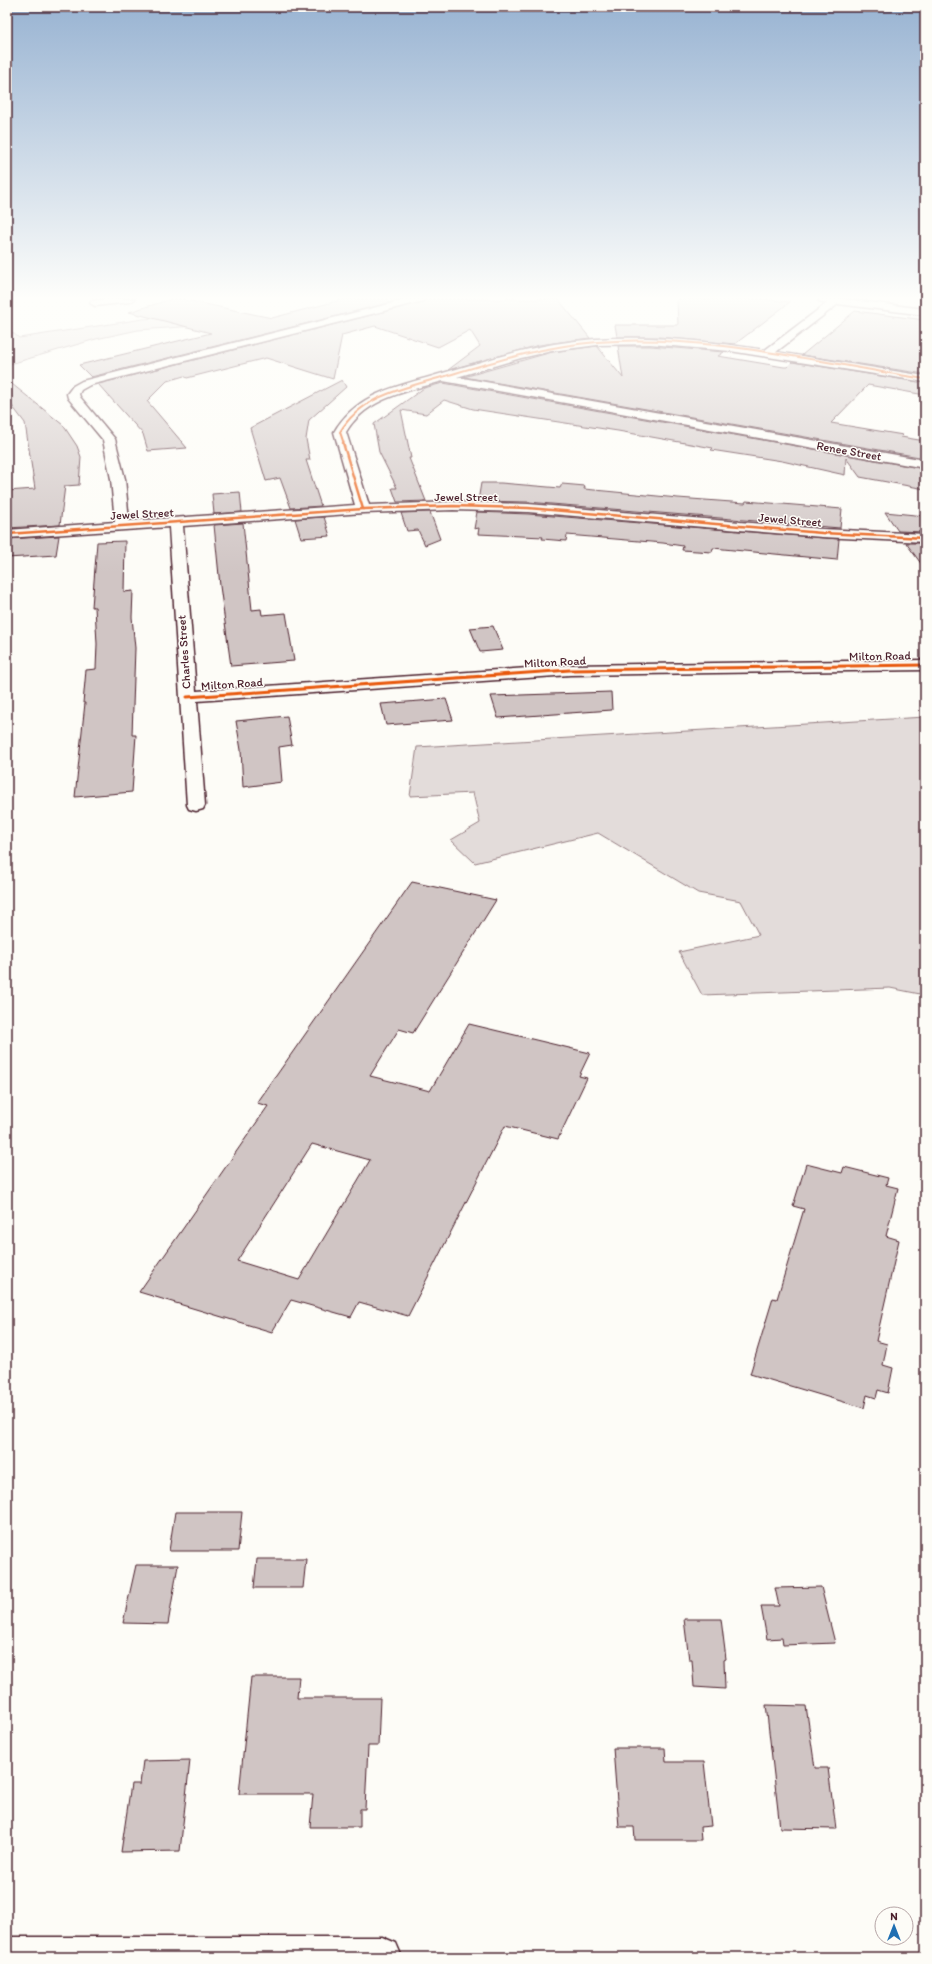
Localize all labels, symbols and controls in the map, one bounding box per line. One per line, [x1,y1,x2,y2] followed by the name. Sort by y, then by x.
[815,438,883,464] street label: Renee Street
[434,490,498,504] street label: Jewel Street
[110,505,175,523] street label: Jewel Street
[758,510,823,530] street label: Jewel Street
[174,614,194,689] street label: Charles Street
[849,648,912,664] street label: Milton Road
[524,653,587,671] street label: Milton Road
[200,675,264,693] street label: Milton Road
[874,1906,914,1946] north arrow
[890,1910,898,1923] text: N

